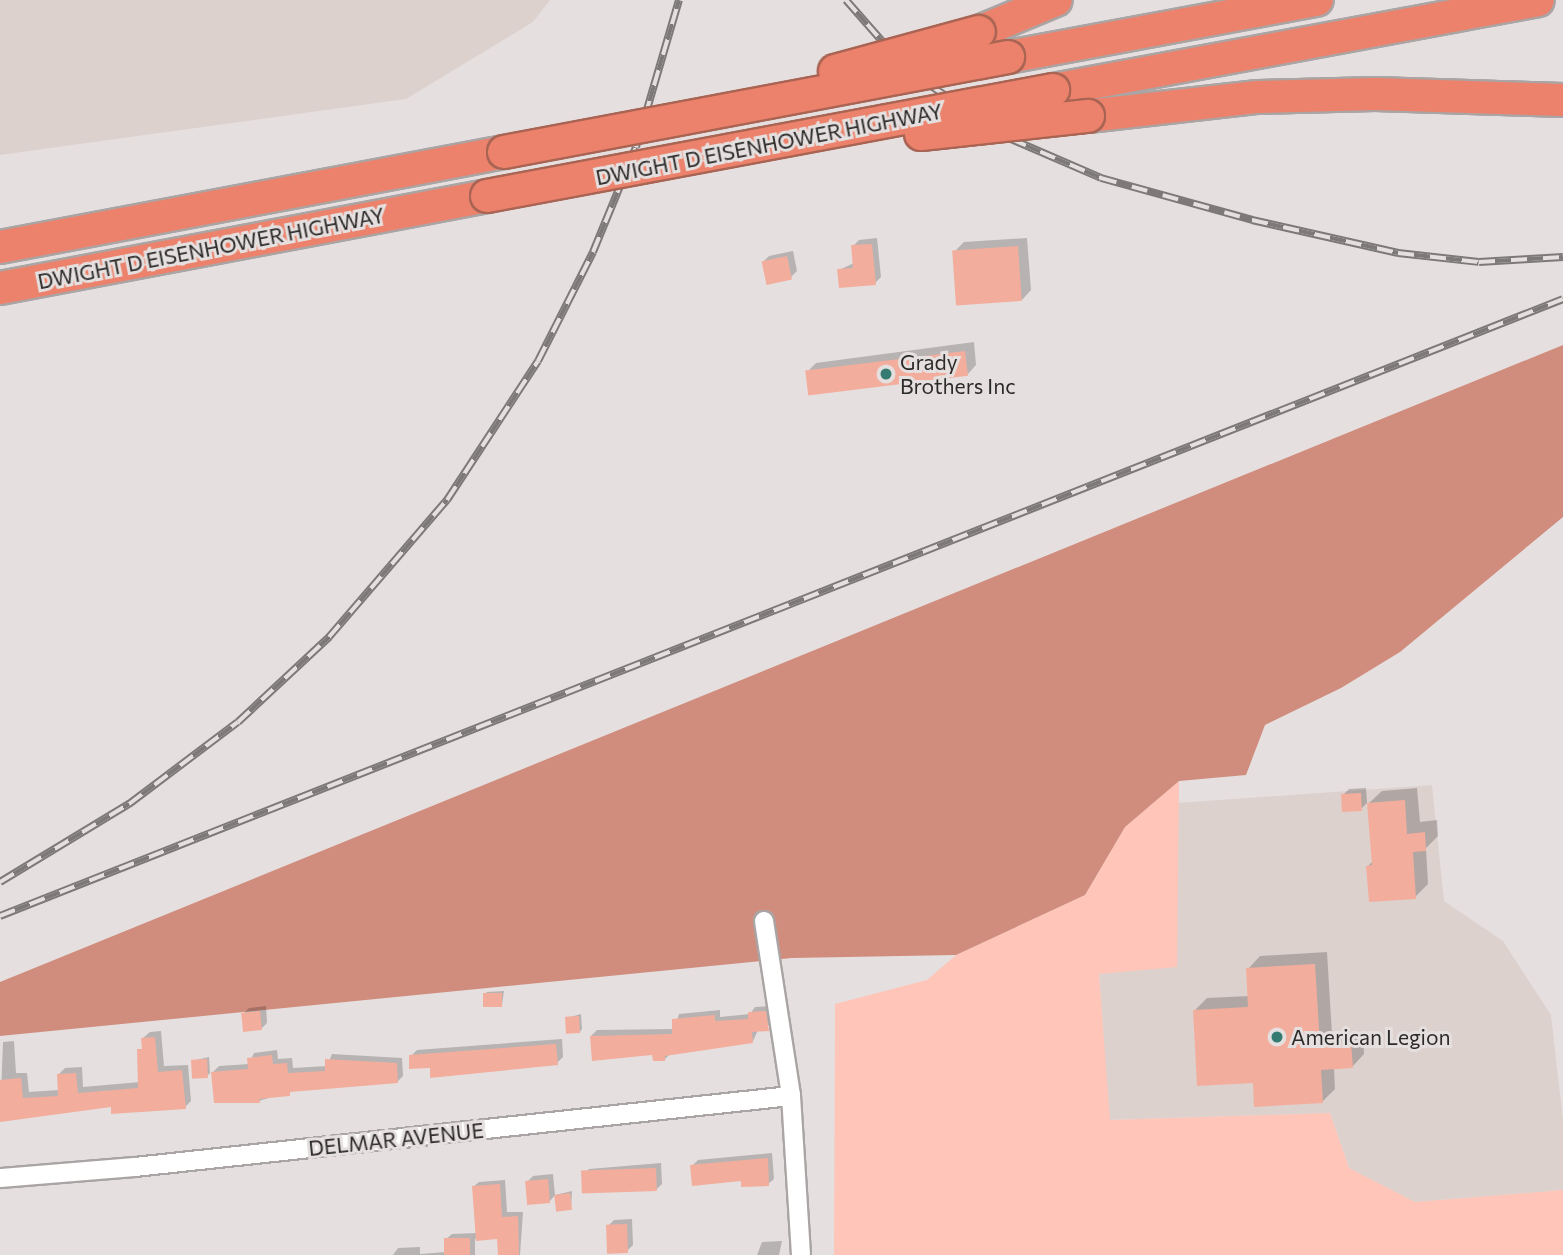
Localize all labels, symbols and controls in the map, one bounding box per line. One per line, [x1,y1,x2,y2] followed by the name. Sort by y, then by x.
[593,98,945,190] street label: DWIGHT D EISENHOWER HIGHWAY
[35,202,387,294] street label: DWIGHT D EISENHOWER HIGHWAY
[900,349,1016,399] place label: Grady Brothers Inc
[878,366,894,382] marker: Grady Brothers Inc
[1291,1024,1451,1050] place label: American Legion
[1269,1029,1285,1045] marker: American Legion
[307,1117,485,1161] street label: DELMAR AVENUE

